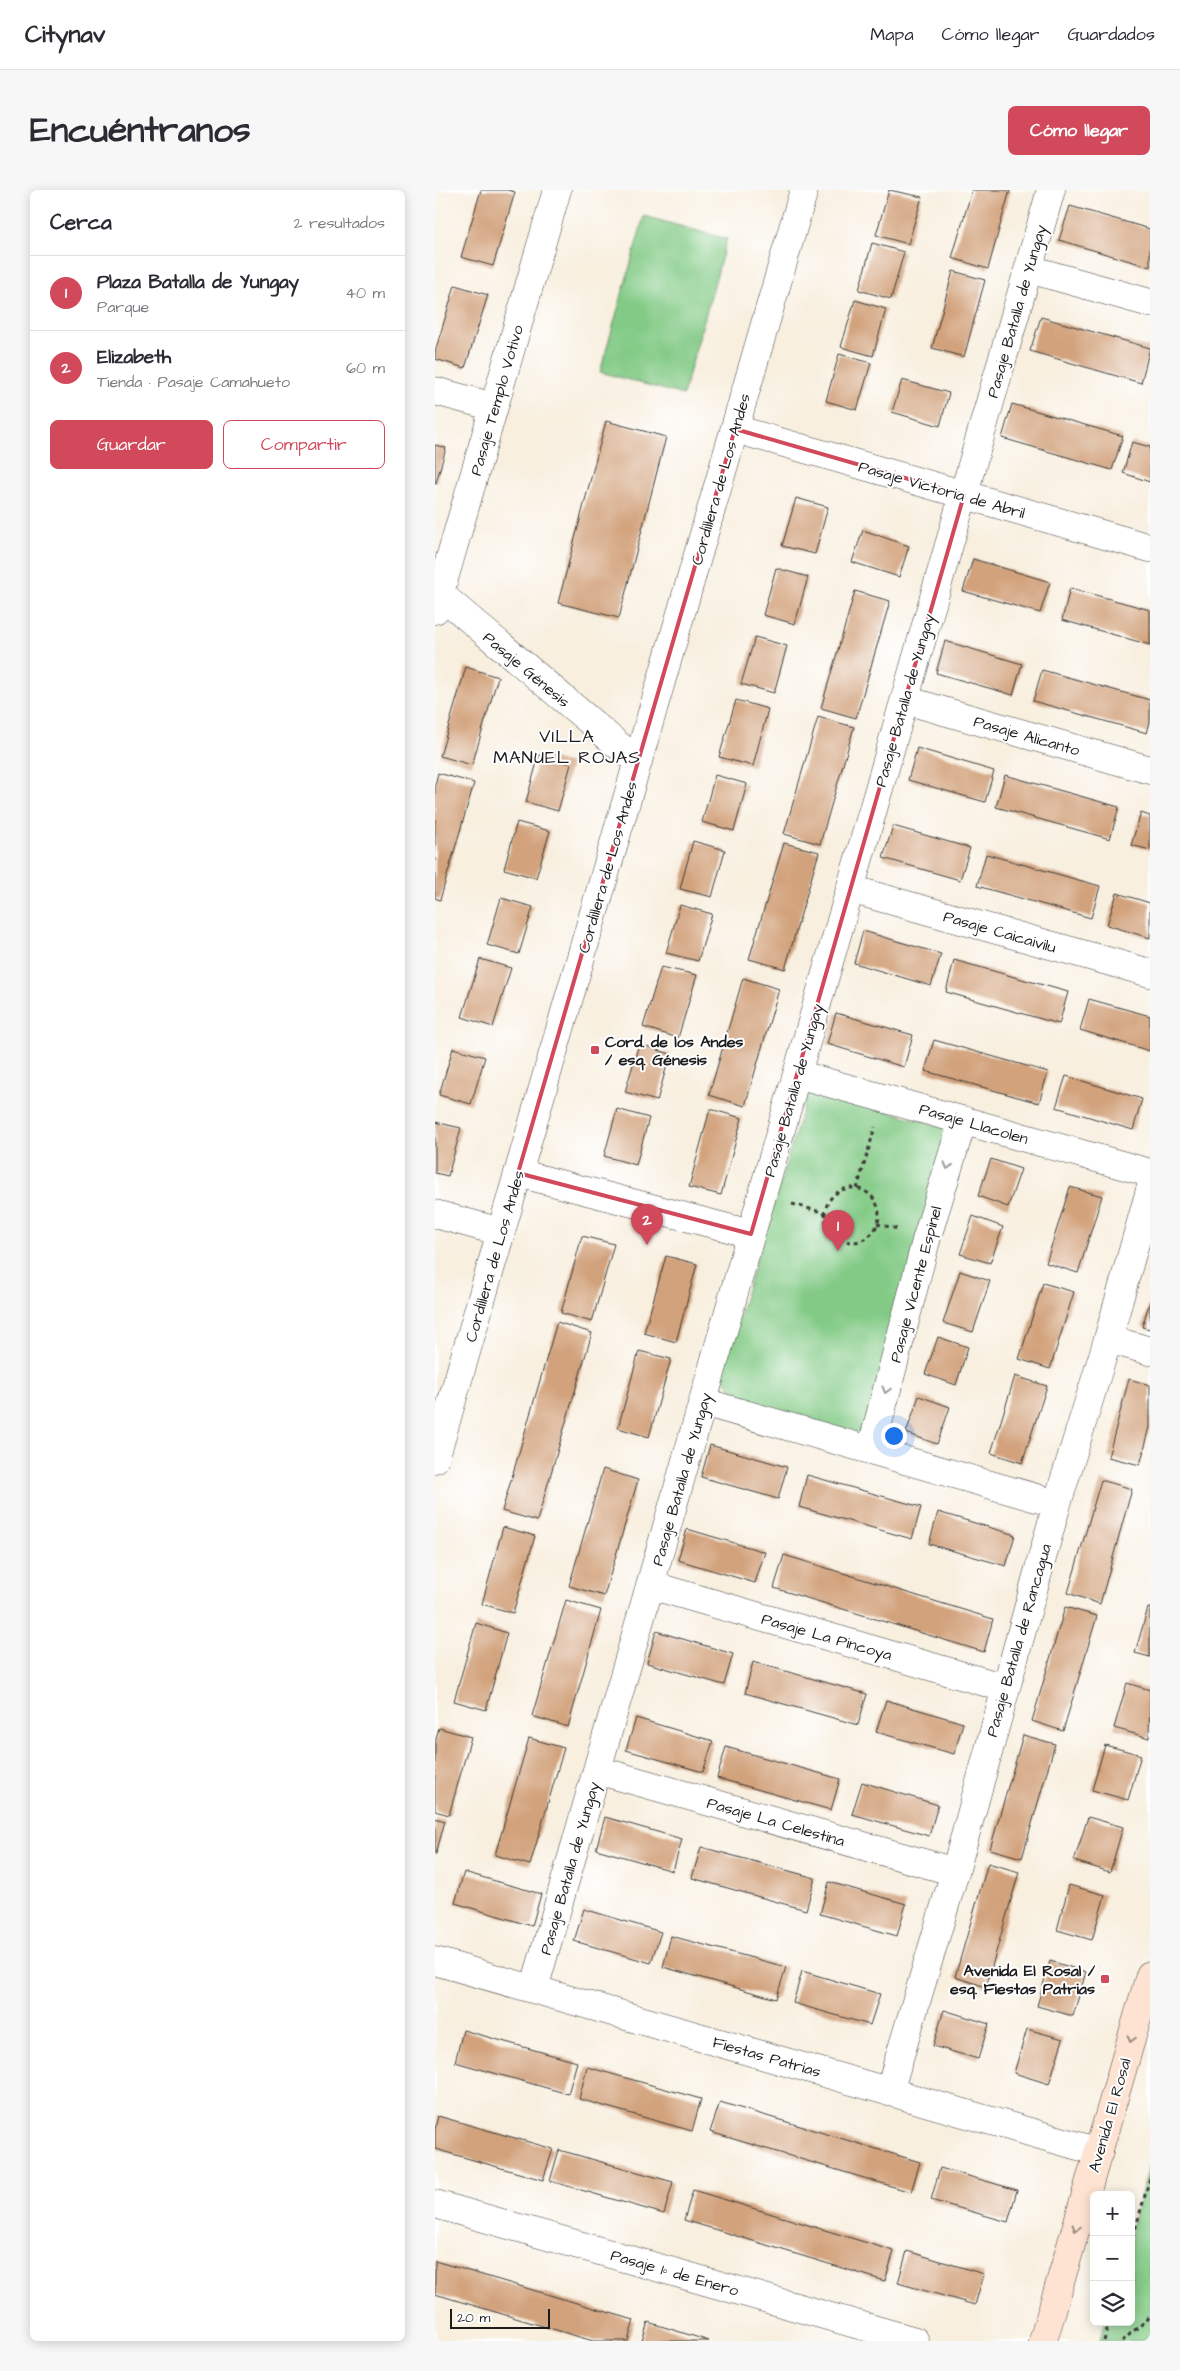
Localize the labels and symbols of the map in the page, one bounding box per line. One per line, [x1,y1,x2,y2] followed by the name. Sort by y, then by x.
[982,222,1053,401] street label: Pasaje Batalla de Yungay
[465,322,529,478] street label: Pasaje Templo Votivo
[686,391,756,568] street label: Cordillera de Los Andes
[856,456,1028,524] street label: Pasaje Victoria de Abril
[870,611,941,790] street label: Pasaje Batalla de Yungay
[478,627,575,713] street label: Pasaje Génesis
[971,710,1082,762] street label: Pasaje Alicanto
[493,724,641,770] district label: VILLA MANUEL ROJAS
[573,779,643,956] street label: Cordillera de Los Andes
[941,905,1059,959] street label: Pasaje Caicaivilu
[759,1001,830,1180] street label: Pasaje Batalla de Yungay
[605,1031,743,1071] place label: Cord. de los Andes / esq. Génesis
[589,1044,601,1056] marker: Cord. de los Andes / esq. Génesis
[917,1098,1031,1150] street label: Pasaje Llacolen
[944,1162,954,1170] one-way arrow
[460,1168,530,1345] street label: Cordillera de Los Andes
[631,1204,663,1245] pin: 2
[884,1204,947,1365] street label: Pasaje Vicente Espinel
[822,1210,854,1251] pin: 1
[882,1386,892,1394] one-way arrow
[647,1390,718,1569] street label: Pasaje Batalla de Yungay
[881,1423,907,1449] your location
[981,1541,1058,1740] street label: Pasaje Batalla de Rancagua
[759,1608,895,1667] street label: Pasaje La Pincoya
[535,1779,606,1958] street label: Pasaje Batalla de Yungay
[704,1792,847,1852] street label: Pasaje La Celestina
[950,1960,1096,2000] place label: Avenida El Rosal / esq. Fiestas Patrias
[1099,1973,1111,1985] marker: Avenida El Rosal / esq. Fiestas Patrias
[710,2031,823,2083] street label: Fiestas Patrias
[1127,2034,1137,2042] one-way arrow
[1083,2056,1137,2175] street label: Avenida El Rosal
[1072,2224,1082,2232] one-way arrow
[608,2244,741,2302] street label: Pasaje 1º de Enero
[450,2306,550,2329] scale bar

